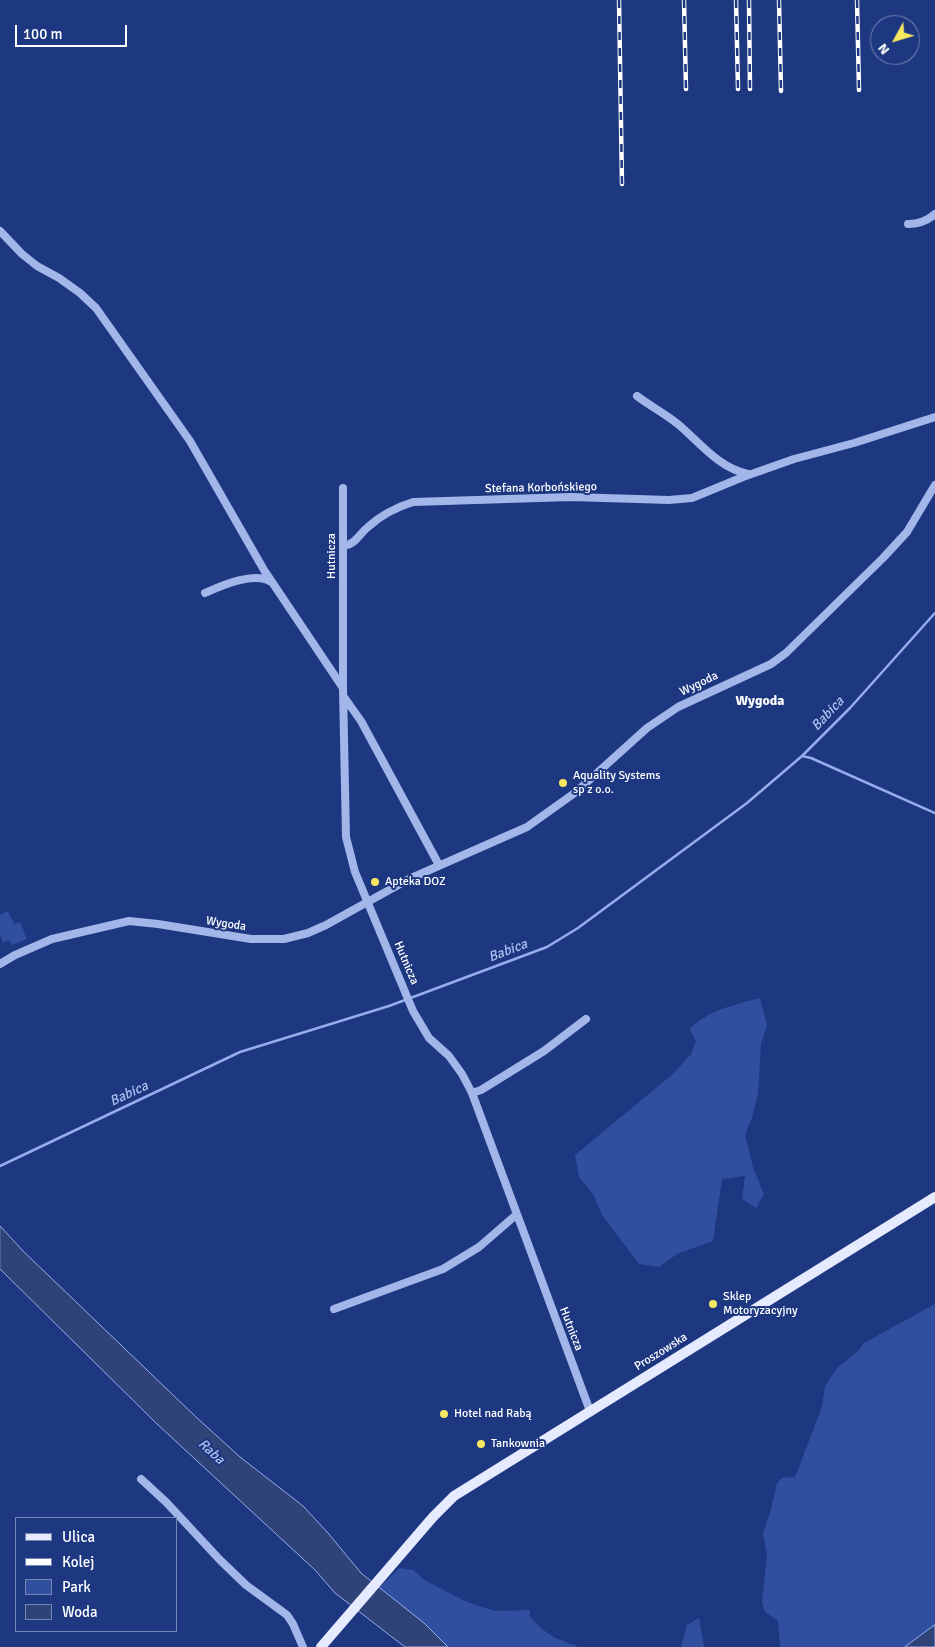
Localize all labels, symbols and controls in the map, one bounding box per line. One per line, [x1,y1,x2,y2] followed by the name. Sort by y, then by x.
[18,15,130,47] scale bar
[870,15,920,65] north arrow
[23,25,63,43] text: 100 m
[874,40,893,58] text: N
[485,480,597,496] street label: Stefana Korbońskiego
[325,533,339,579] street label: Hutnicza
[678,669,720,699] street label: Wygoda
[736,693,784,709] district label: Wygoda
[808,693,848,735] water label: Babica
[573,769,661,797] place label: Aquality Systems sp z o.o.
[557,777,569,789] marker: Aquality Systems sp z o.o.
[385,875,446,889] place label: Apteka DOZ
[369,876,381,888] marker: Apteka DOZ
[205,914,247,934] street label: Wygoda
[486,936,530,966] water label: Babica
[390,939,422,987] street label: Hutnicza
[107,1078,151,1110] water label: Babica
[723,1290,798,1318] place label: Sklep Motoryzacyjny
[707,1298,719,1310] marker: Sklep Motoryzacyjny
[556,1305,586,1353] street label: Hutnicza
[632,1330,690,1374] street label: Proszowska
[454,1407,532,1421] place label: Hotel nad Rabą
[438,1408,450,1420] marker: Hotel nad Rabą
[194,1436,228,1468] water label: Raba
[491,1437,545,1451] place label: Tankownia
[475,1438,487,1450] marker: Tankownia
[15,1517,178,1632] legend
[62,1528,95,1546] text: Ulica
[62,1553,94,1571] text: Kolej
[62,1578,91,1596] text: Park
[62,1603,98,1621] text: Woda

